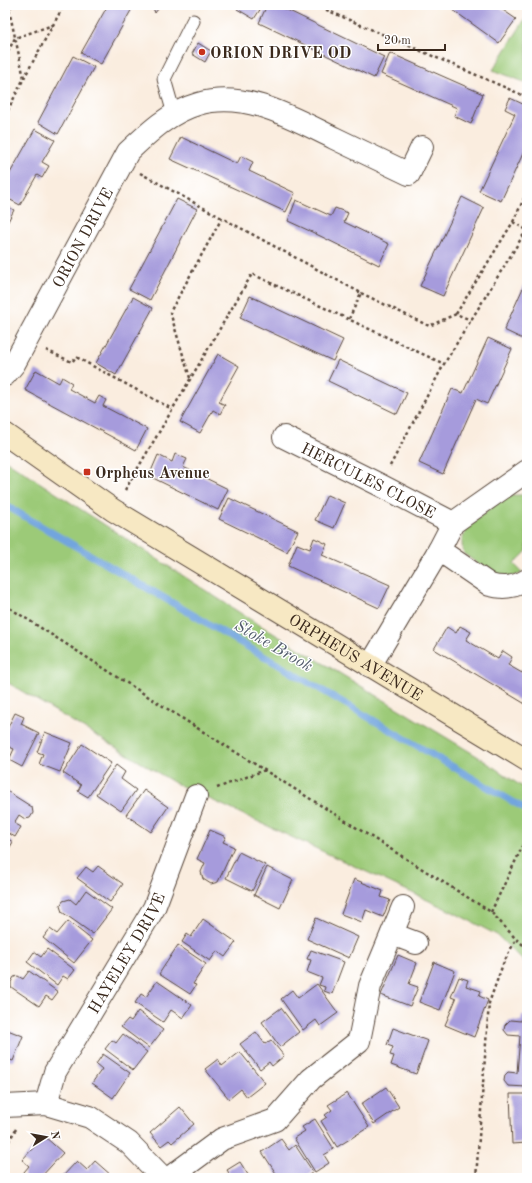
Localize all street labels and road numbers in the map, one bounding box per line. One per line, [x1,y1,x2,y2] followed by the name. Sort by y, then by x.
[51,186,117,291] street label: ORION DRIVE
[298,441,438,522] street label: HERCULES CLOSE
[285,612,425,705] street label: ORPHEUS AVENUE
[86,891,169,1017] street label: HAYELEY DRIVE

